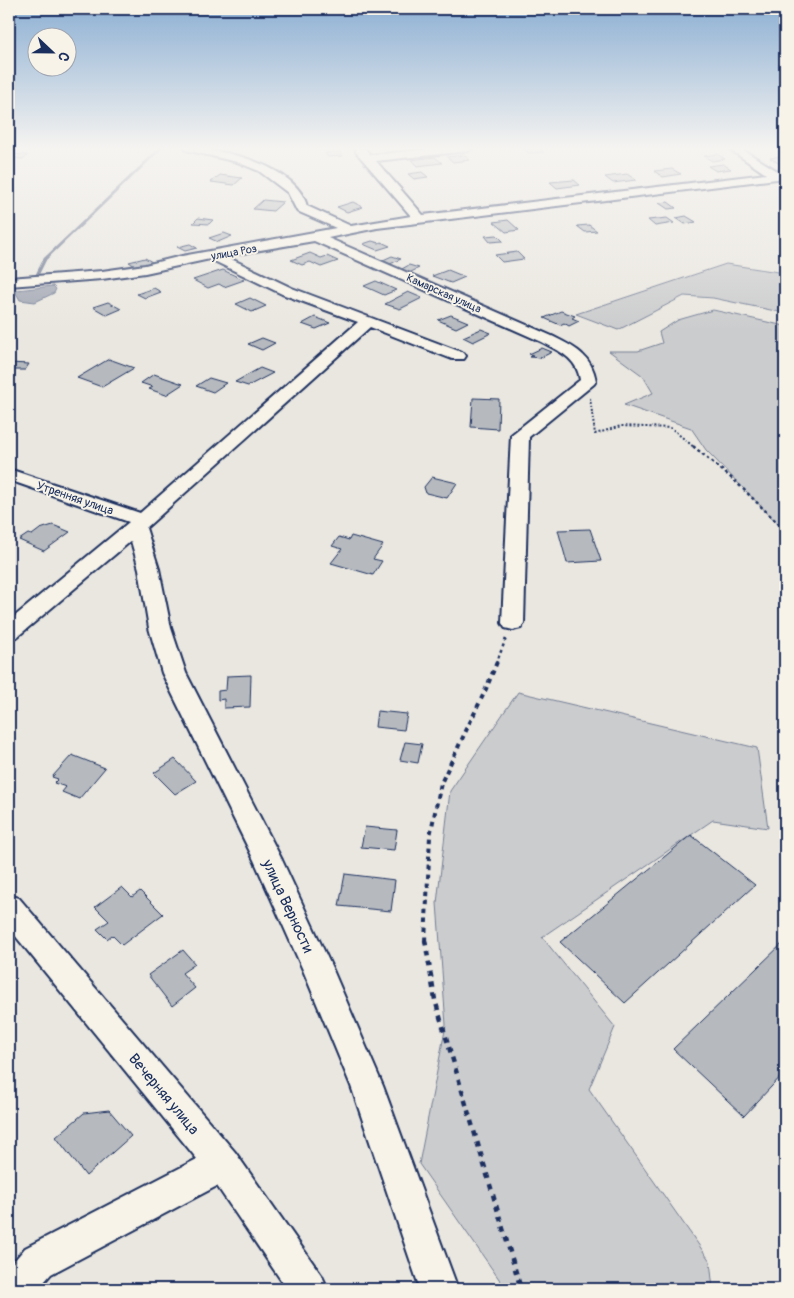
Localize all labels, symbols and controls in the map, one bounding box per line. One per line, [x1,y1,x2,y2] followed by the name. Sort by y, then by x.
[28,28,78,78] north arrow
[54,49,73,64] text: С
[209,242,258,263] street label: улица Роз
[404,271,483,316] street label: Камарская улица
[34,478,116,519] street label: Утренняя улица
[257,856,318,956] street label: улица Верности
[124,1050,203,1139] street label: Вечерняя улица

